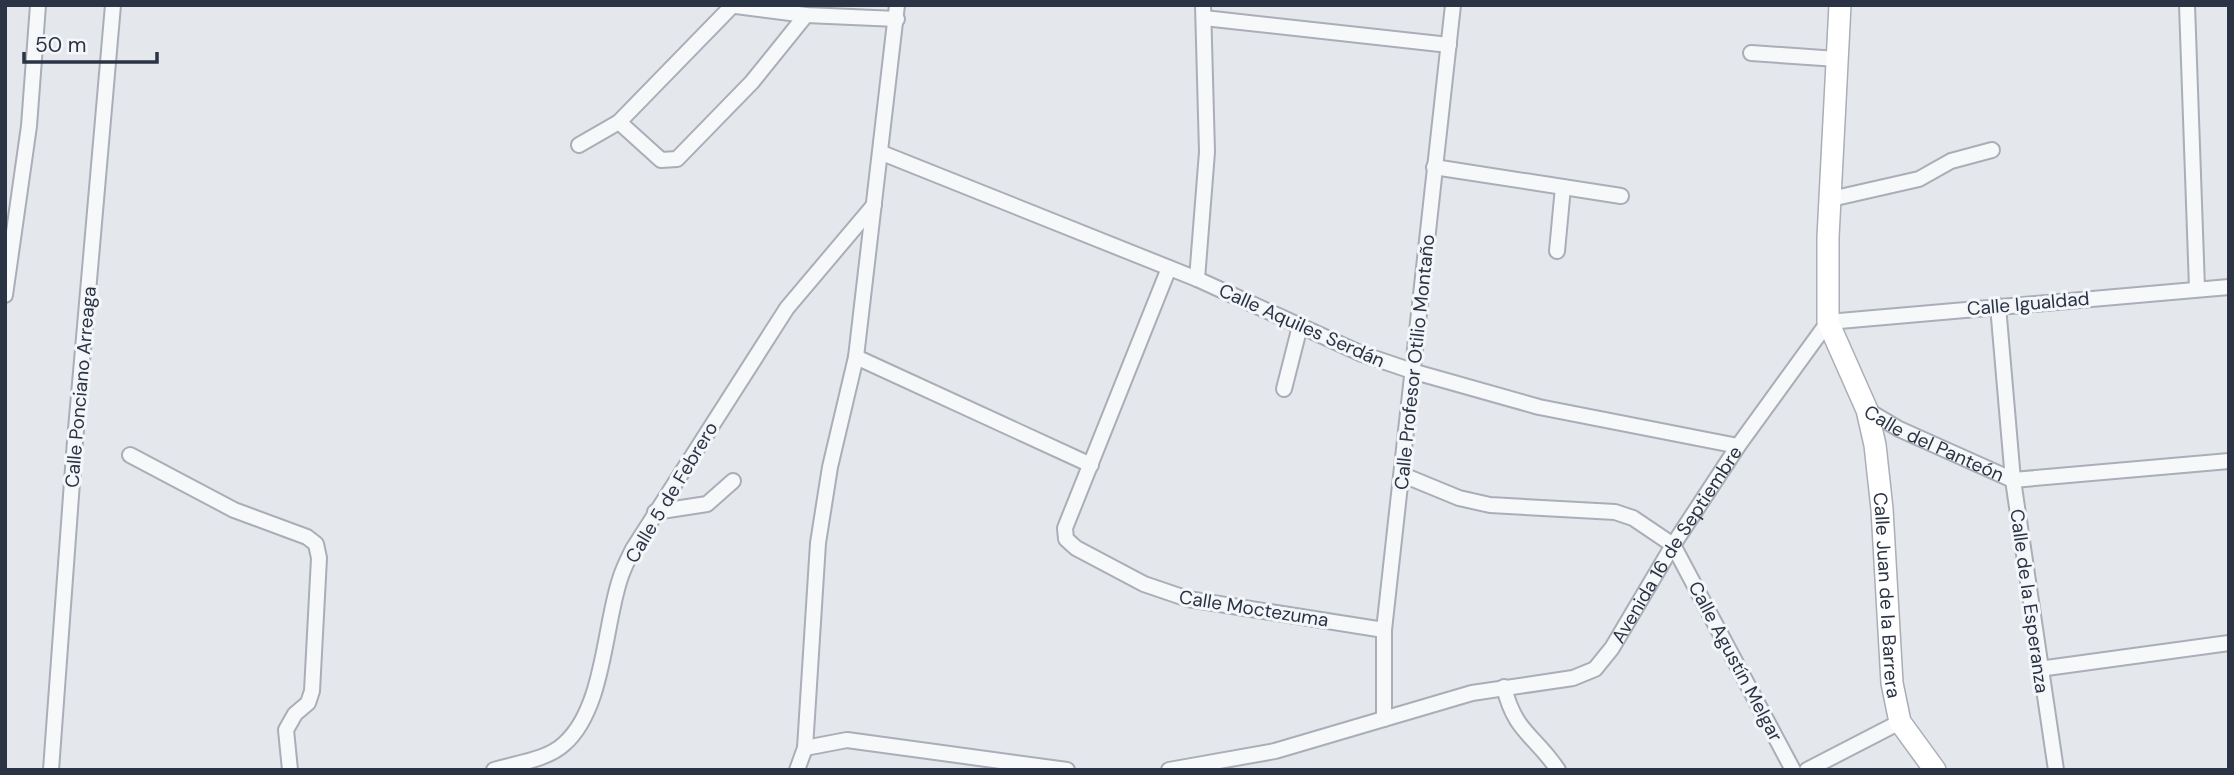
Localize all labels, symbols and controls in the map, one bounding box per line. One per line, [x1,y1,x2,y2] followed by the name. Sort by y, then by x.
[24,21,158,65] scale bar
[35,31,86,59] text: 50 m
[1389,233,1440,491] street label: Calle Profesor Otilio Montaño
[1215,278,1389,373] street label: Calle Aquiles Serdán
[59,285,102,489] street label: Calle Ponciano Arreaga
[1966,286,2090,321] street label: Calle Igualdad
[1859,399,2008,487] street label: Calle del Panteón
[619,417,723,568] street label: Calle 5 de Febrero
[1606,441,1748,648] street label: Avenida 16 de Septiembre
[1867,491,1907,700] street label: Calle Juan de la Barrera
[2004,507,2055,695] street label: Calle de la Esperanza
[1683,577,1788,746] street label: Calle Agustín Melgar
[1177,584,1330,633] street label: Calle Moctezuma

